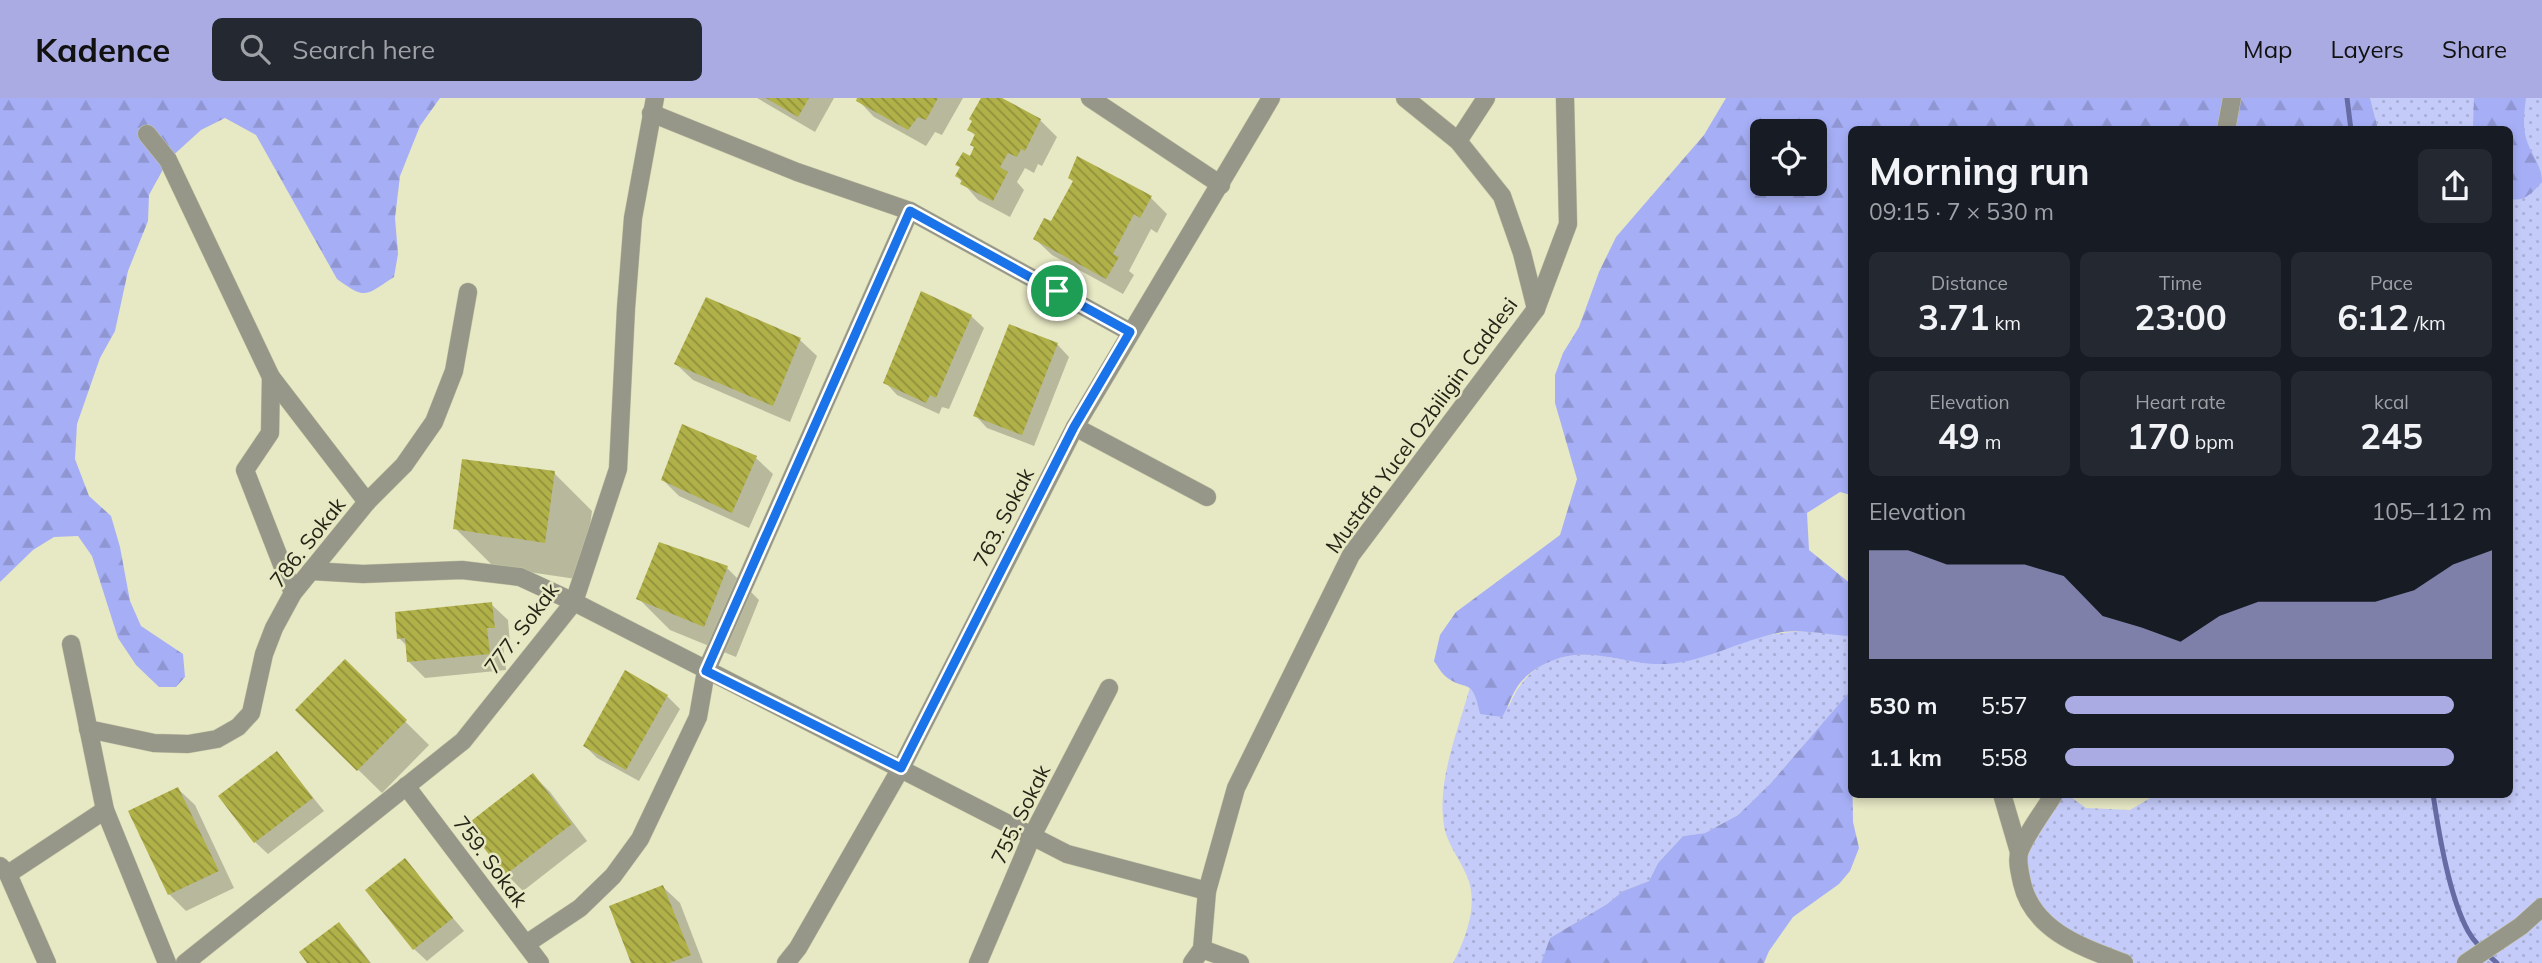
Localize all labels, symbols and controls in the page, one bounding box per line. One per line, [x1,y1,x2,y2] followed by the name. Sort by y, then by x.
[212,18,702,81] search box
[35,29,170,70] text: Kadence
[236,30,274,68] icon: search
[292,33,435,66] text: Search here
[2243,34,2292,64] text: Map
[2330,34,2404,64] text: Layers
[2442,34,2507,64] text: Share
[1750,119,1827,196] map controls
[1750,119,1827,196] button: locate
[1869,147,2090,195] text: Morning run
[2418,149,2492,223] button: share
[1869,197,2054,226] text: 09:15 · 7 × 530 m
[1027,261,1087,321] pin
[1931,271,2008,295] text: Distance
[2159,271,2202,295] text: Time
[2370,271,2413,295] text: Pace
[1038,272,1076,310] icon: arrive
[1319,292,1523,558] street label: Mustafa Yucel Ozbiligin Caddesi
[1918,295,1990,339] text: 3.71
[2134,295,2227,339] text: 23:00
[2337,295,2409,339] text: 6:12
[1990,311,2021,335] text: km
[2409,311,2446,335] text: /km
[1929,390,2010,414] text: Elevation
[2135,390,2226,414] text: Heart rate
[2374,390,2409,414] text: kcal
[1938,414,1980,458] text: 49
[2127,414,2190,458] text: 170
[2360,414,2423,458] text: 245
[1980,430,2001,454] text: m
[2190,430,2234,454] text: bpm
[967,463,1039,571] street label: 763. Sokak
[264,492,350,592] street label: 786. Sokak
[1869,497,1966,526] text: Elevation
[2371,497,2492,526] text: 105–112 m
[478,577,564,679] street label: 777. Sokak
[1869,691,1937,720] text: 530 m
[1981,691,2028,720] text: 5:57
[1869,743,1942,772] text: 1.1 km
[1981,743,2028,772] text: 5:58
[985,760,1055,868] street label: 755. Sokak
[448,810,534,912] street label: 759. Sokak

